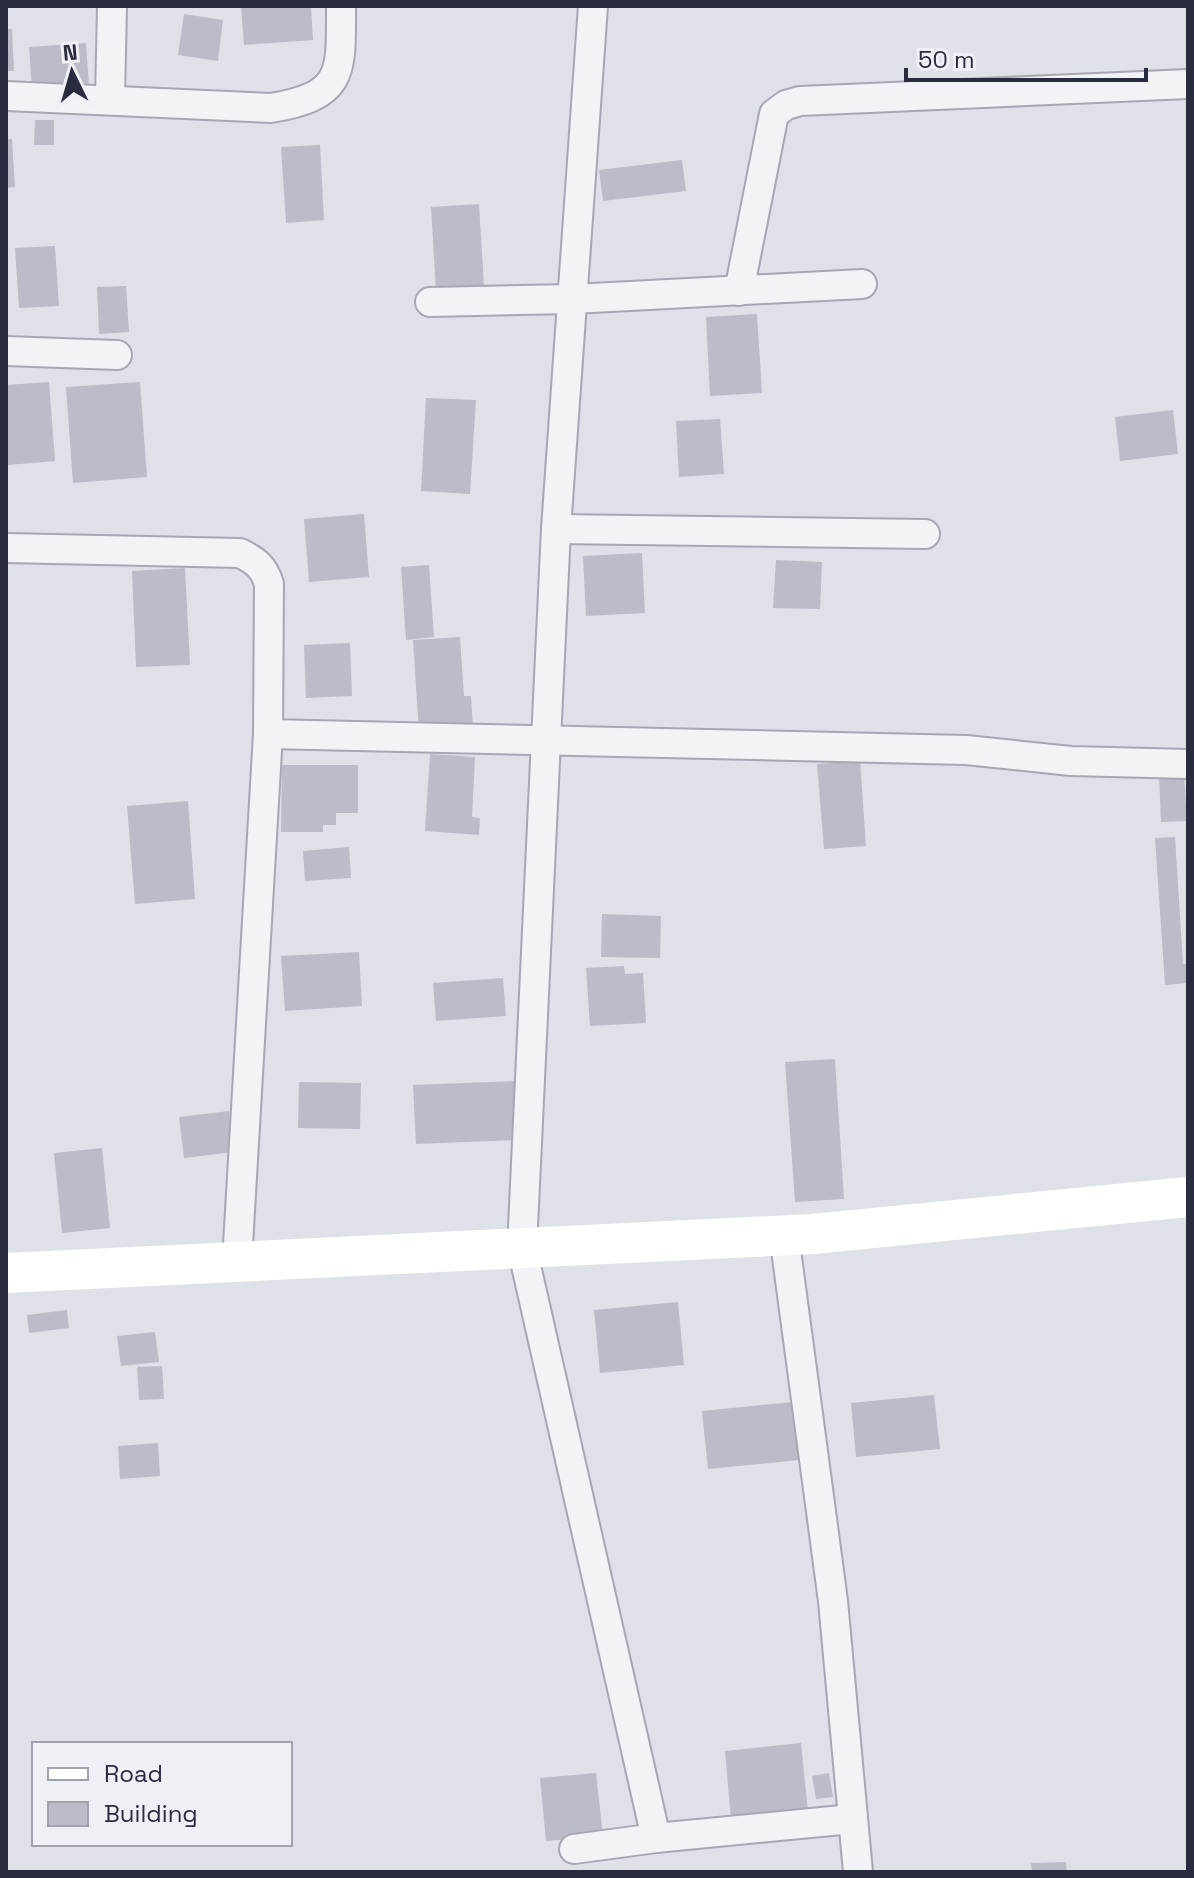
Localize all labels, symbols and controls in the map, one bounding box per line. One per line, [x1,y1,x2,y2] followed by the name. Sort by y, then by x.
[32,32,112,112] north arrow
[906,32,1146,82] scale bar
[62,37,79,67] text: N
[918,44,975,75] text: 50 m
[32,1742,292,1846] legend
[104,1758,163,1789] text: Road
[104,1798,198,1829] text: Building

